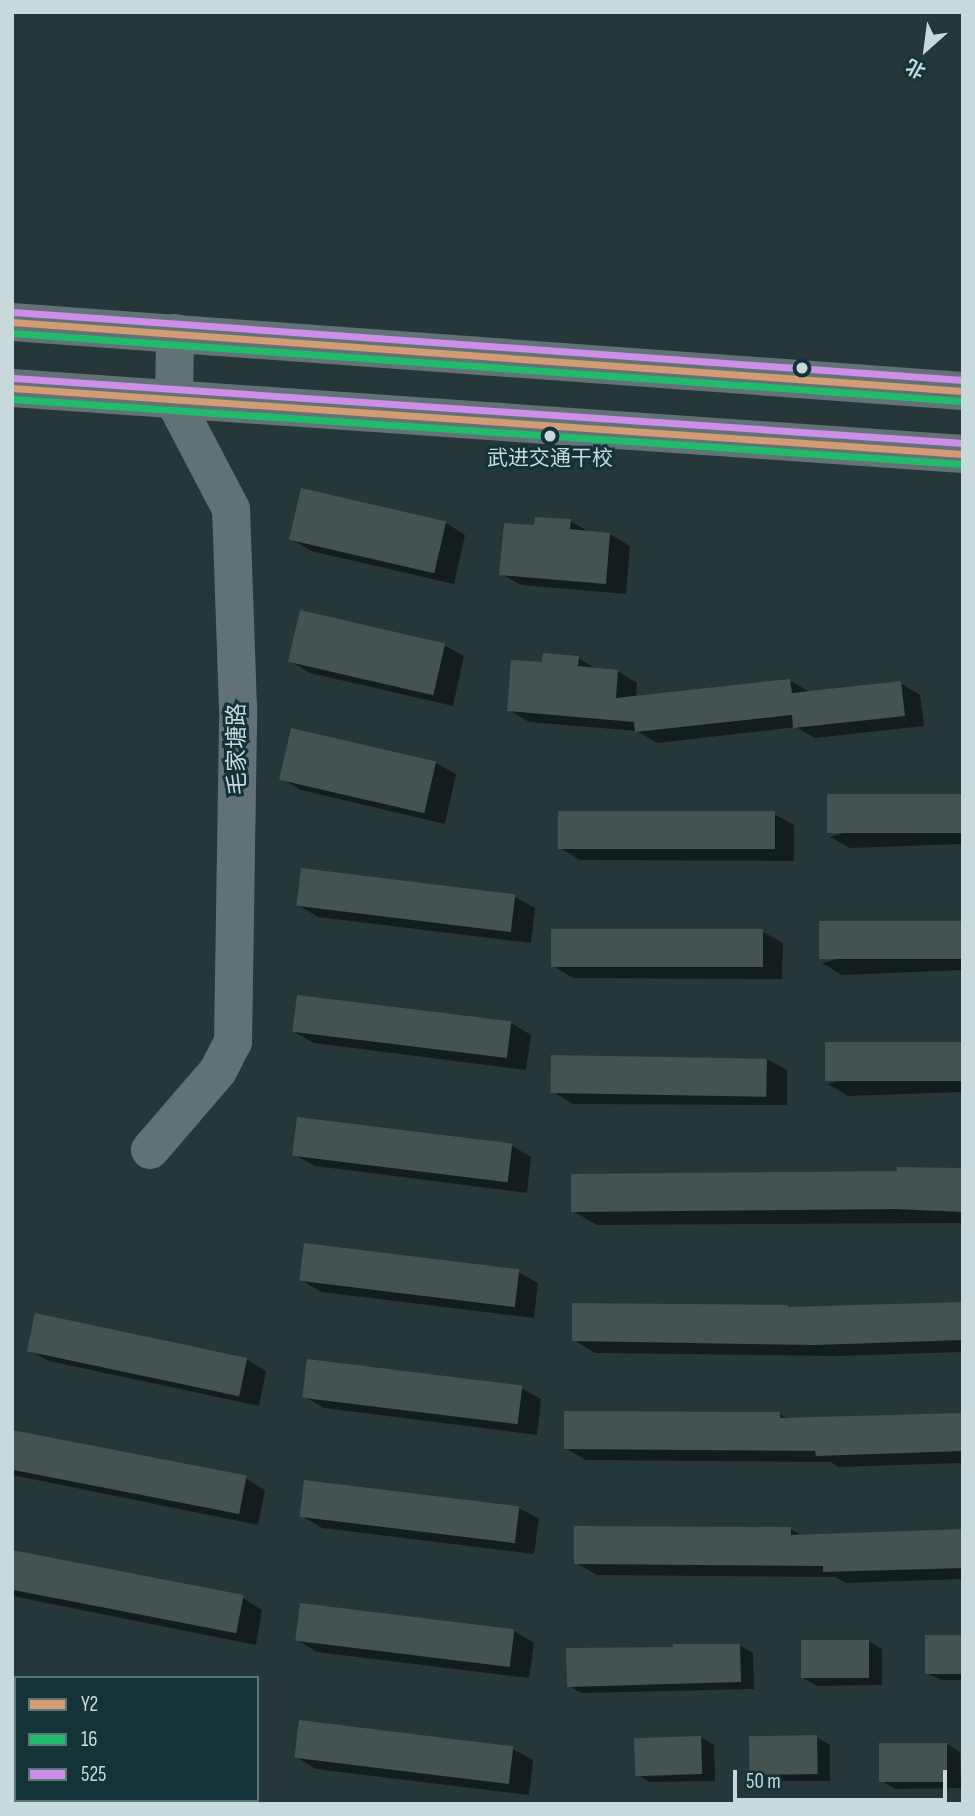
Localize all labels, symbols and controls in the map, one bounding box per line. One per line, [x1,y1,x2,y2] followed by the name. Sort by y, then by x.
[891,14,961,84] north arrow
[902,53,930,83] text: 北
[795,361,809,375] unlabelled marker
[543,429,557,443] marker: 武进交通干校
[487,446,613,472] place label: 武进交通干校
[223,703,251,795] street label: 毛家塘路
[14,1676,259,1802] legend
[81,1692,98,1717] text: Y2
[81,1727,98,1752] text: 16
[737,1756,950,1800] scale bar
[81,1762,107,1787] text: 525
[746,1769,781,1794] text: 50 m

